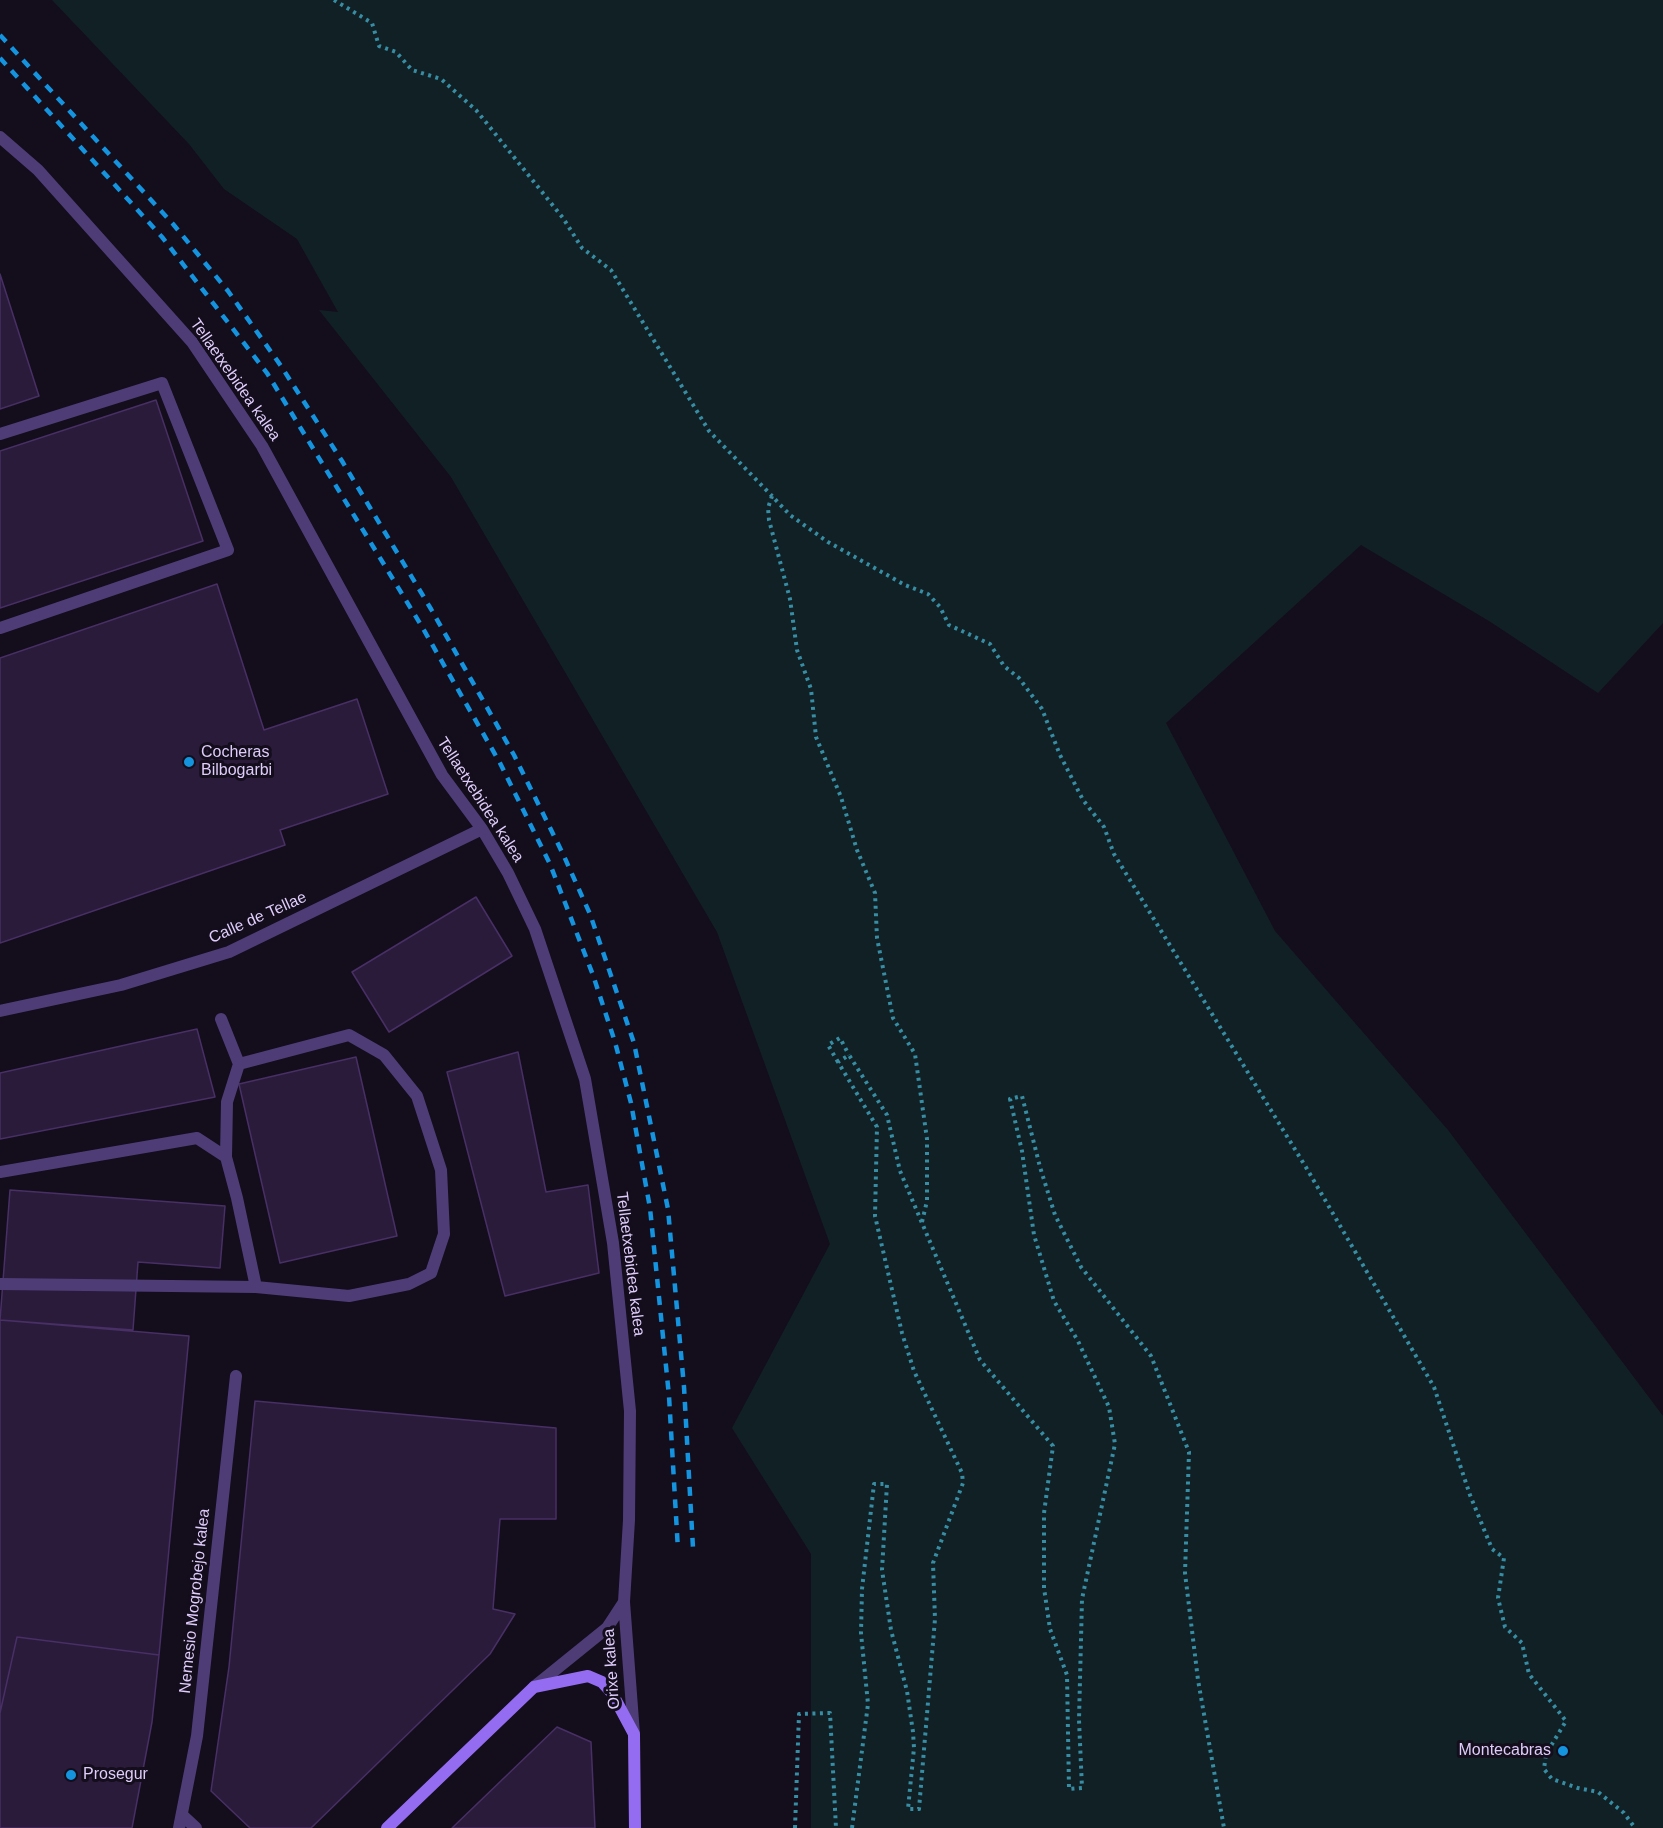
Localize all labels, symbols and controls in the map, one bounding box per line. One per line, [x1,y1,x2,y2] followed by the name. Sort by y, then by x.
[186,315,284,445] street label: Tellaetxebidea kalea
[432,734,528,866] street label: Tellaetxebidea kalea
[201,743,272,781] place label: Cocheras Bilbogarbi
[182,755,196,769] marker: Cocheras Bilbogarbi
[206,888,310,948] street label: Calle de Tellae
[612,1191,648,1337] street label: Tellaetxebidea kalea
[176,1508,214,1694] street label: Nemesio Mogrobejo kalea
[600,1628,624,1710] street label: Orixe kalea
[1459,1741,1551,1761] place label: Montecabras
[1556,1744,1570,1758] marker: Montecabras
[83,1765,148,1785] place label: Prosegur
[64,1768,78,1782] marker: Prosegur

